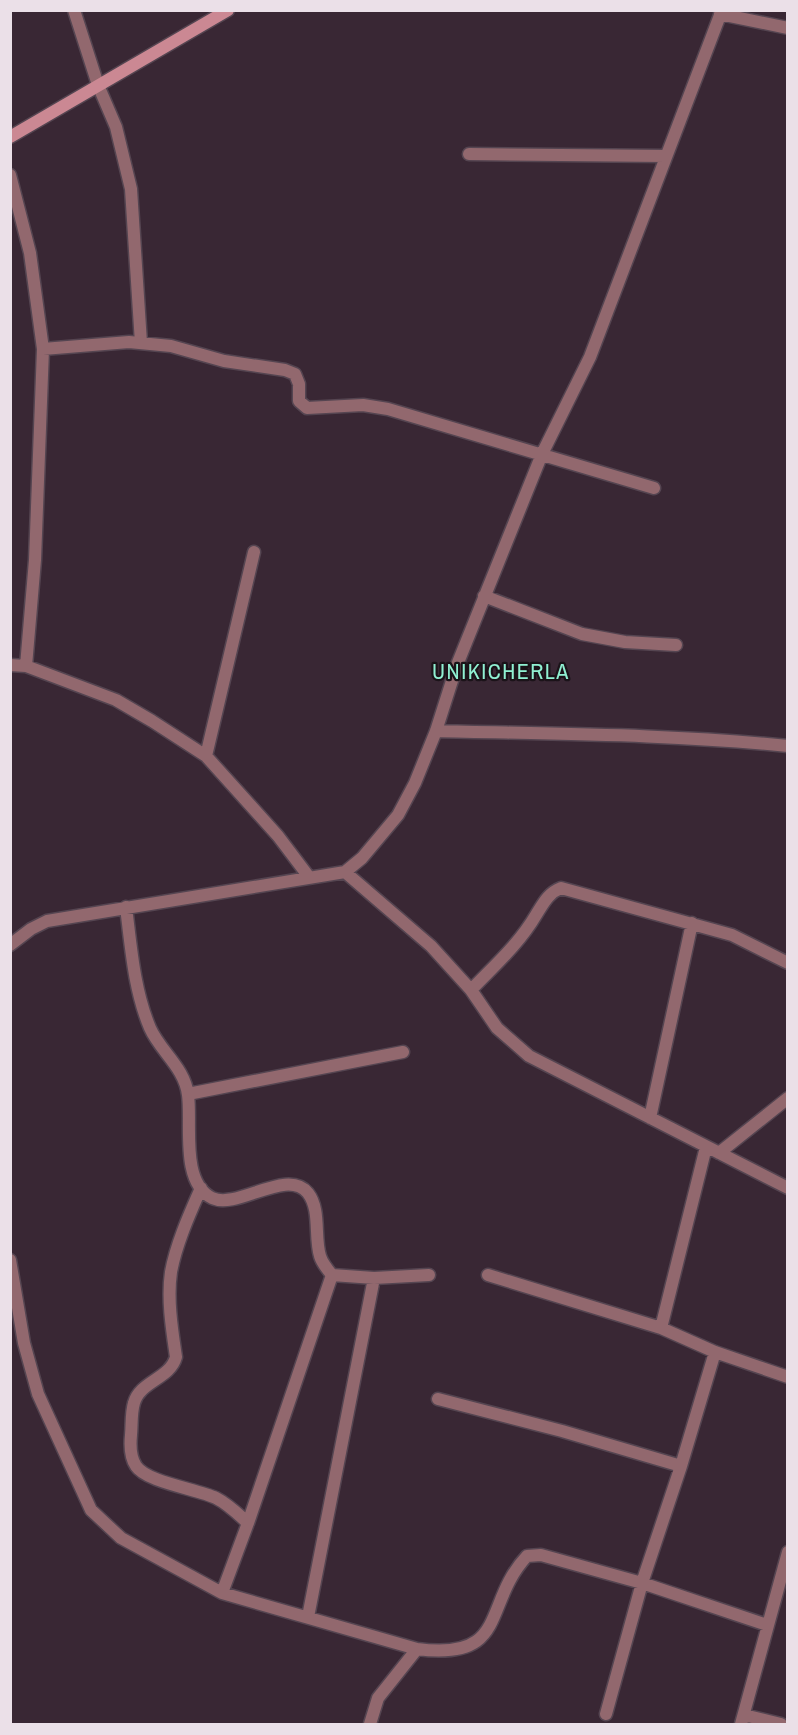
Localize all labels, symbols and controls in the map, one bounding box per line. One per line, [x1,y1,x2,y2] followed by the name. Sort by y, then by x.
[432,656,570,686] district label: UNIKICHERLA

